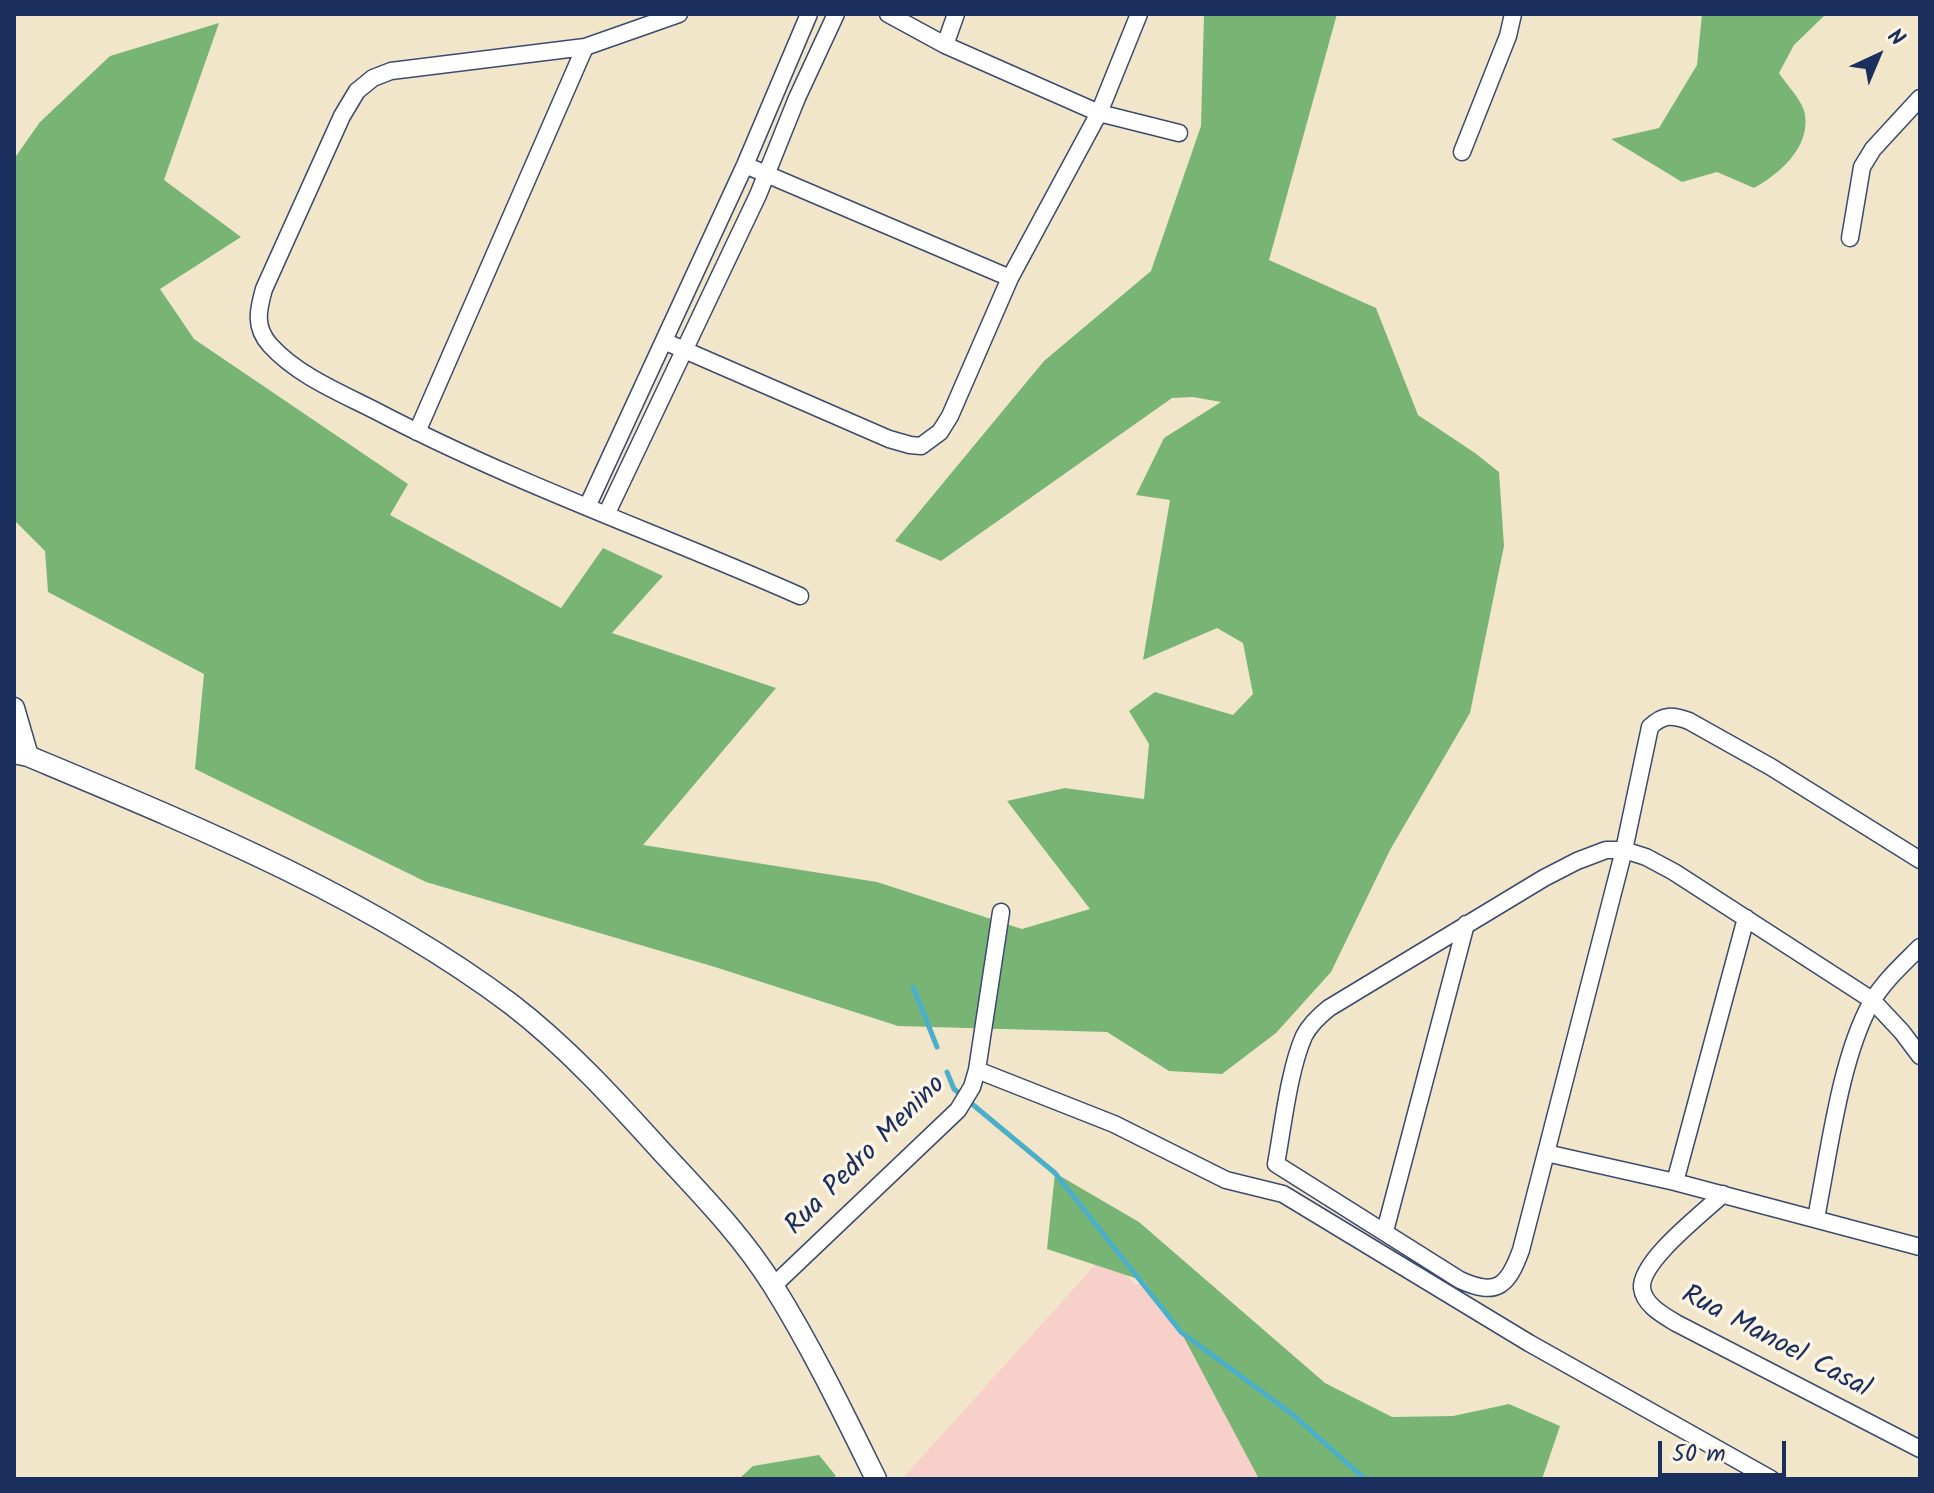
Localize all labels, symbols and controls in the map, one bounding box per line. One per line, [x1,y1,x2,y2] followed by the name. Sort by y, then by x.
[1838,16,1918,96] north arrow
[1878,21,1912,56] text: N
[780,1070,954,1244] street label: Rua Pedro Menino
[1675,1280,1875,1408] street label: Rua Manoel Casal
[1662,1425,1790,1475] scale bar
[1672,1435,1726,1474] text: 50 m

